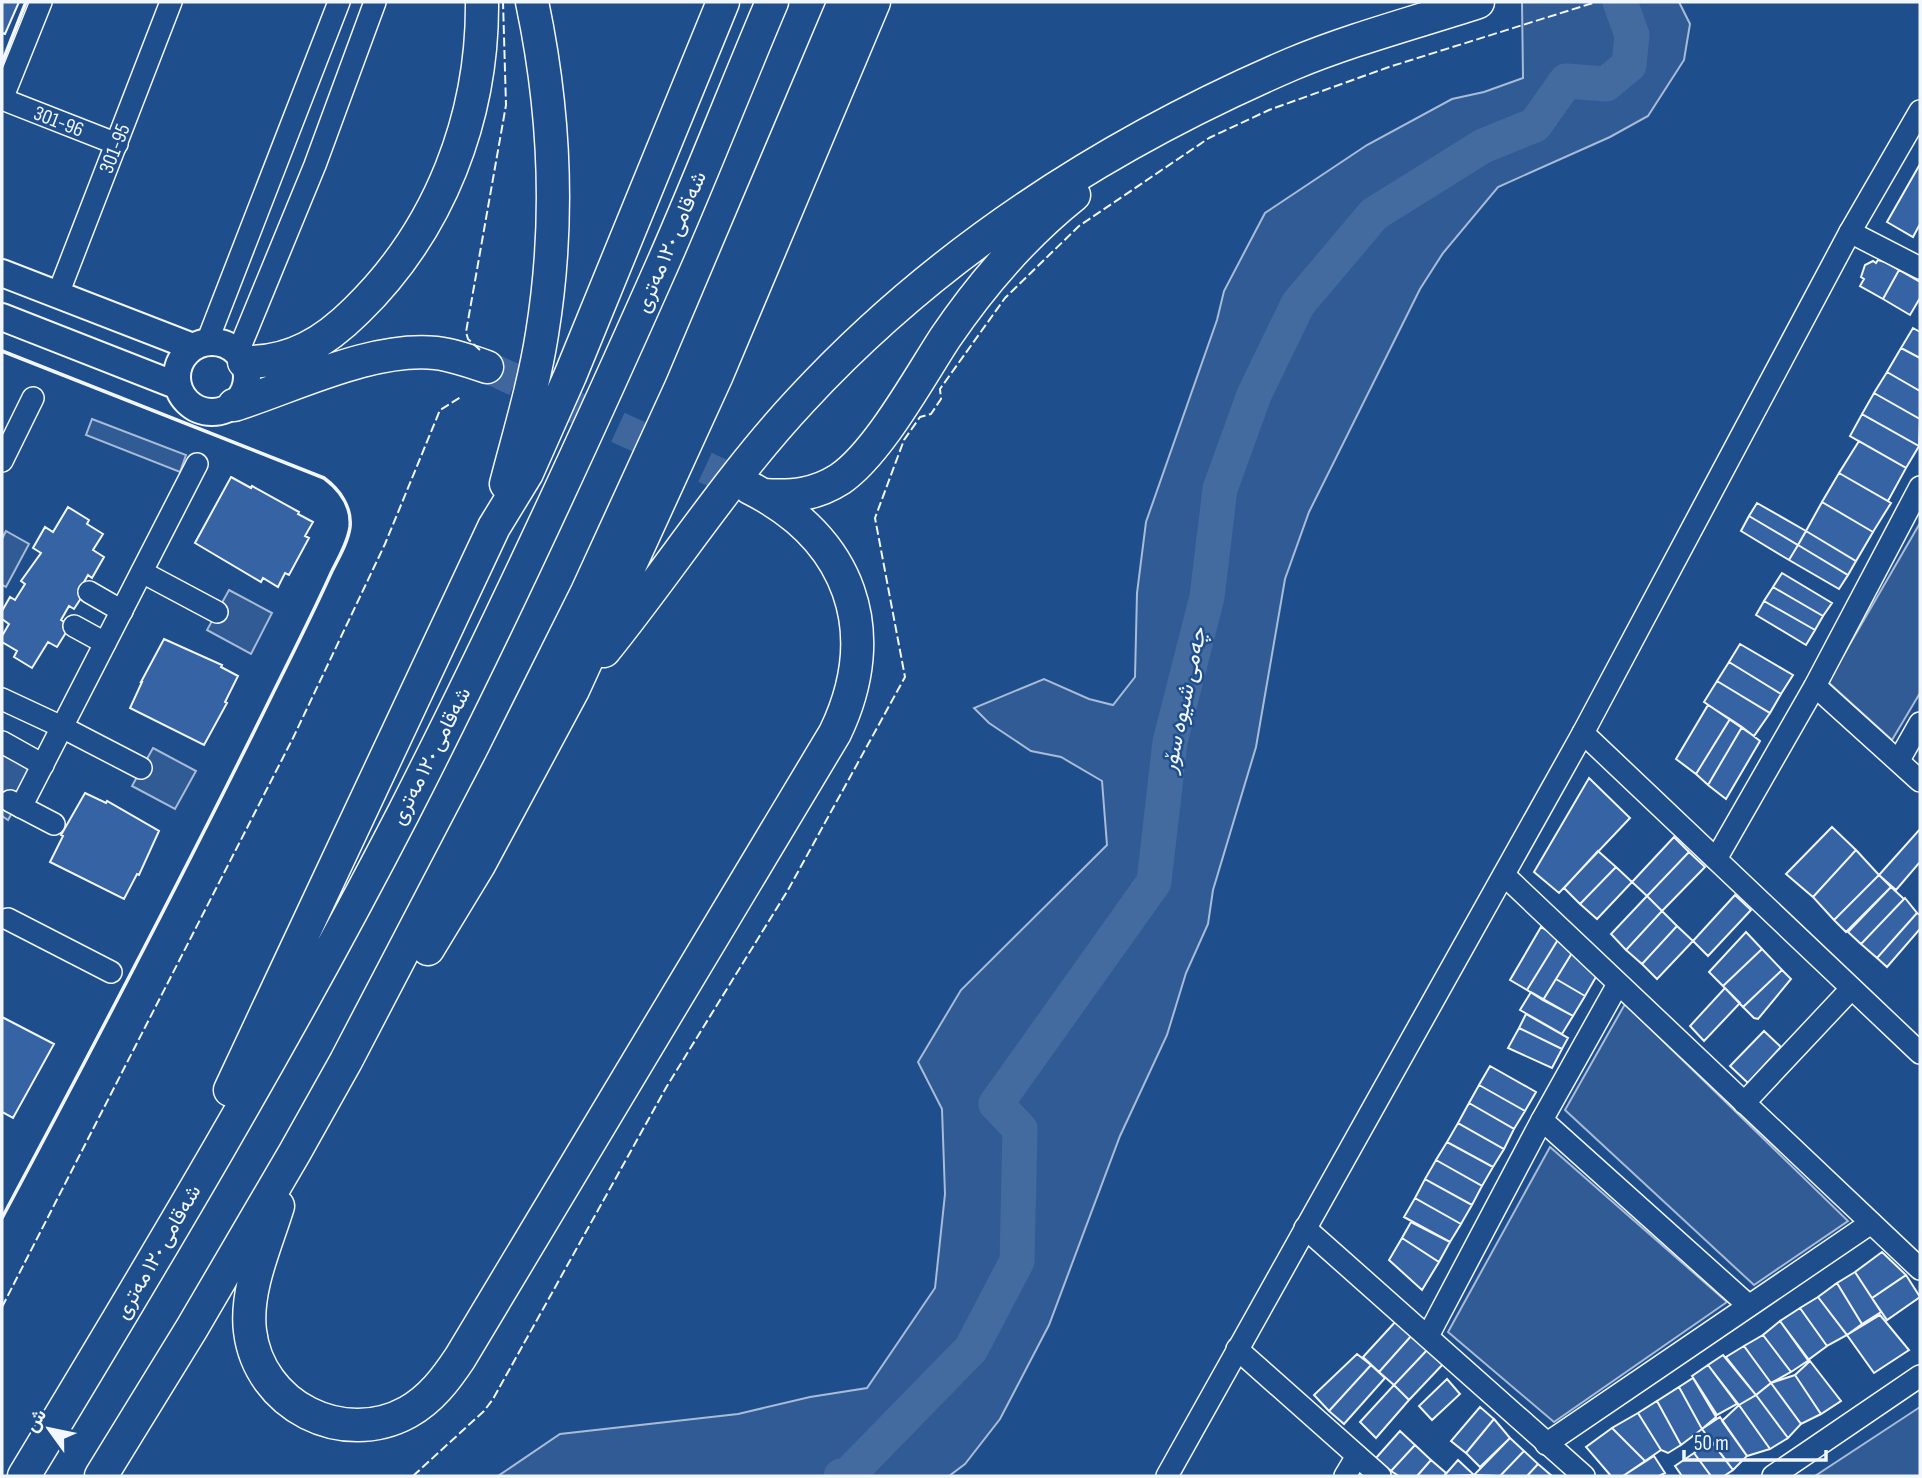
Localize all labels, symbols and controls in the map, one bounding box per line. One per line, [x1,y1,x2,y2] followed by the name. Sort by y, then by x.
[30,100,87,142] street label: 301-96
[93,120,135,177] street label: 301-95
[630,168,712,316] street label: شەقامی ١٢٠ مەتری
[1155,625,1214,777] water label: چەمی شیوە سۆر
[386,683,476,829] street label: شەقامی ١٢٠ مەتری
[109,1180,207,1324] street label: شەقامی ١٢٠ مەتری
[14,1394,84,1464] north arrow
[20,1405,52,1436] text: ش
[1684,1418,1826,1462] scale bar
[1694,1431,1729,1456] text: 50 m

